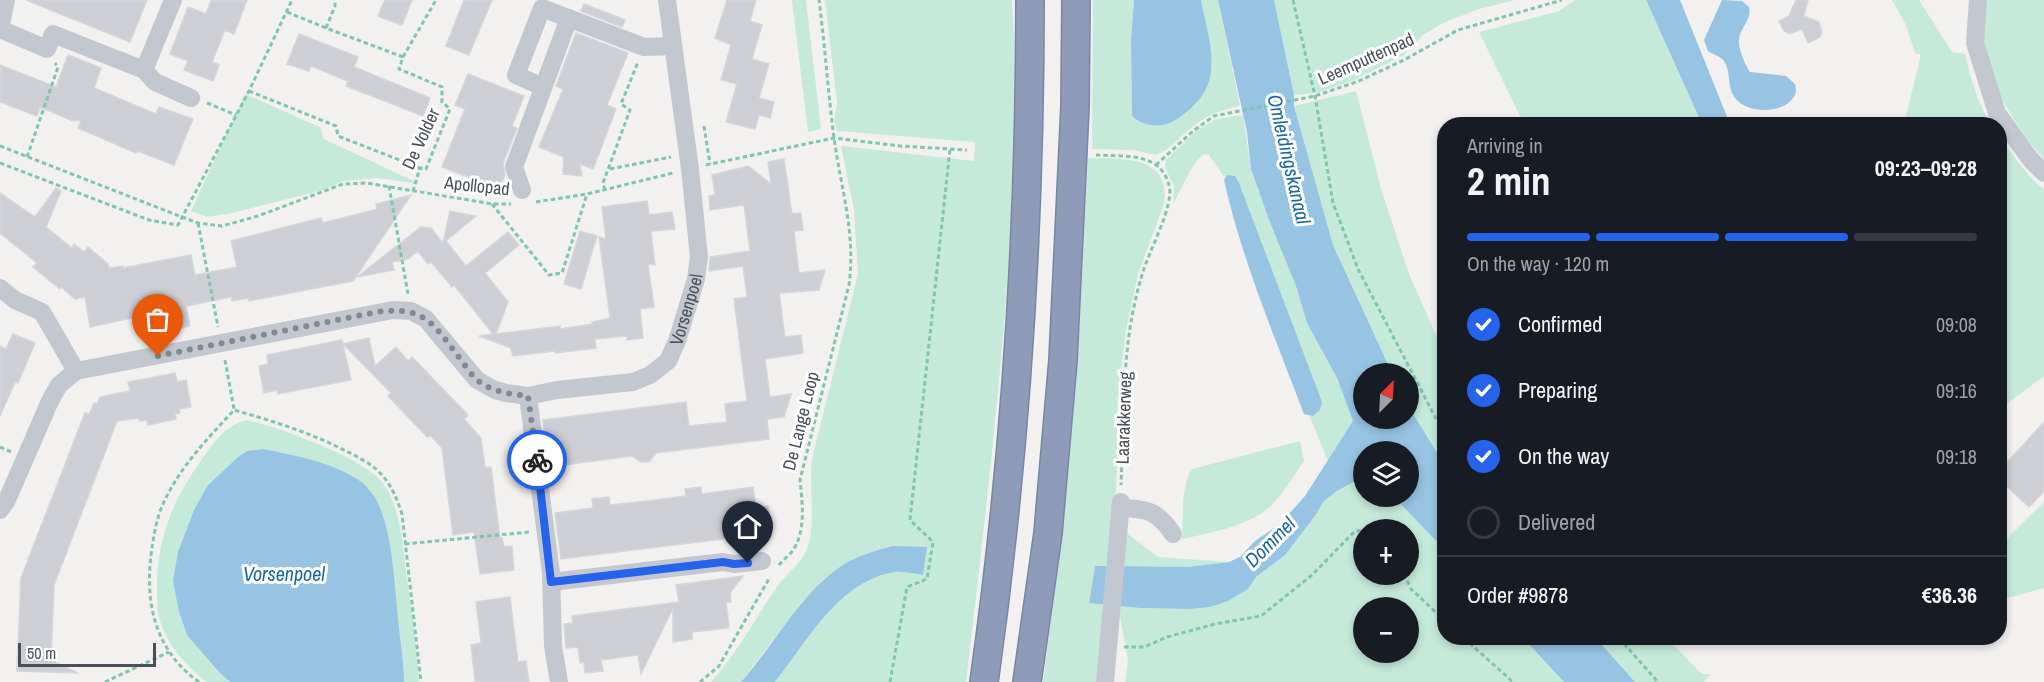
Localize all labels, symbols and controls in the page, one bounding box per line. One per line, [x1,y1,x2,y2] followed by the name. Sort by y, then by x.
[1314,26,1418,91] street label: Leemputtenpad
[1261,91,1318,227] water label: Omleidingskanaal
[396,104,446,173] street label: De Volder
[1467,132,1543,159] text: Arriving in
[1875,153,1977,183] text: 09:23–09:28
[1467,155,1551,207] text: 2 min
[442,170,511,201] street label: Apollopad
[1467,250,1609,277] text: On the way · 120 m
[663,272,709,349] street label: Vorsenpoel
[132,294,183,356] pin
[141,303,174,336] icon: bag
[1467,308,1500,341] icon: check
[1518,309,1602,339] text: Confirmed
[1936,311,1977,338] text: 09:08
[1353,363,1419,429] north arrow
[1353,363,1419,663] map controls
[776,369,825,473] street label: De Lange Loop
[1109,370,1138,465] street label: Laarakkerweg
[1467,374,1500,407] icon: check
[1518,375,1597,405] text: Preparing
[1936,377,1977,404] text: 09:16
[507,430,567,490] courier
[1467,440,1500,473] icon: check
[1353,441,1419,507] button: layers
[1518,441,1609,471] text: On the way
[1936,443,1977,470] text: 09:18
[521,444,554,477] icon: bike
[722,501,773,563] pin
[1518,507,1595,537] text: Delivered
[731,510,764,543] icon: home
[1239,510,1301,573] water label: Dommel
[1353,519,1419,585] button: +
[243,560,325,587] water label: Vorsenpoel
[1467,580,1568,610] text: Order #9878
[1922,580,1977,610] text: €36.36
[1353,597,1419,663] button: −
[18,640,156,668] scale bar
[27,642,56,664] text: 50 m

